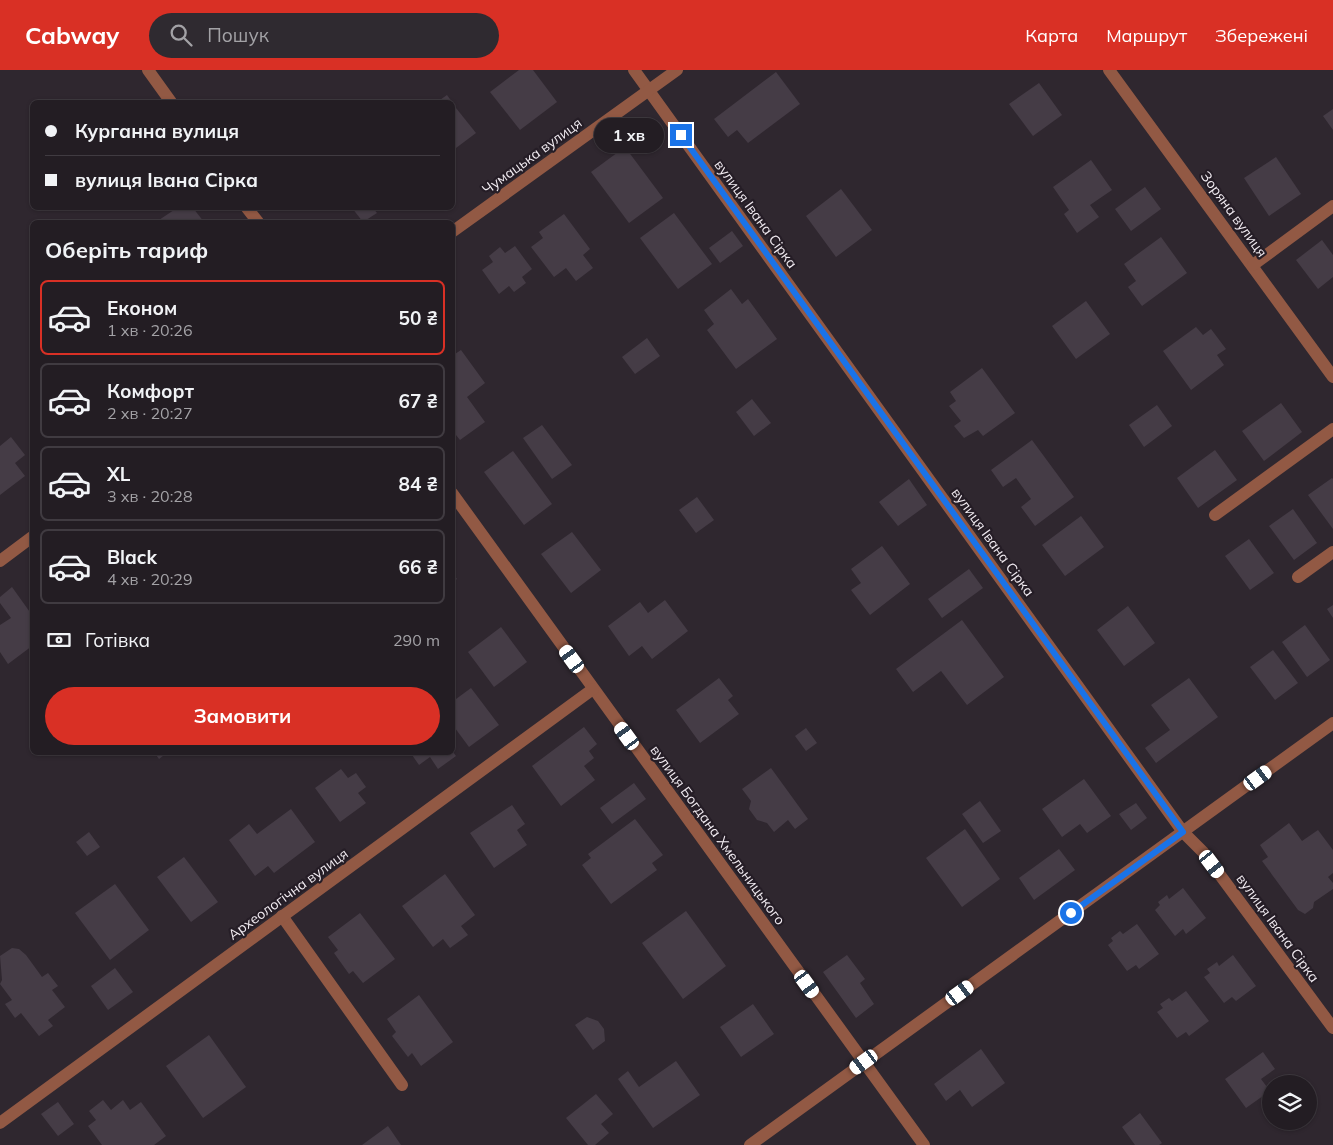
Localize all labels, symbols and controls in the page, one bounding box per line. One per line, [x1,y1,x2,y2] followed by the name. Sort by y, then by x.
[149,13,499,58] search box
[25,20,119,50] text: Cabway
[167,21,195,49] icon: search
[207,23,269,47] text: Пошук
[1025,24,1078,47] text: Карта
[1106,24,1187,47] text: Маршрут
[1215,24,1308,47] text: Збережені
[479,114,585,198] street label: Чумацька вулиця
[594,118,664,152] callout: 1 хв
[75,119,239,143] text: Курганна вулиця
[670,124,692,146] route end
[613,125,645,145] text: 1 хв
[711,156,801,272] street label: вулиця Івана Сірка
[75,168,258,192] text: вулиця Івана Сірка
[1197,168,1271,260] street label: Зоряна вулиця
[45,236,208,264] text: Оберіть тариф
[47,295,92,340] icon: car
[107,296,177,320] text: Економ
[399,306,438,330] text: 50 ₴
[107,320,193,340] text: 1 хв · 20:26
[47,378,92,423] icon: car
[107,379,194,403] text: Комфорт
[399,389,438,413] text: 67 ₴
[107,403,193,423] text: 2 хв · 20:27
[47,461,92,506] icon: car
[107,462,130,486] text: XL
[399,472,438,496] text: 84 ₴
[948,484,1038,600] street label: вулиця Івана Сірка
[107,486,193,506] text: 3 хв · 20:28
[47,544,92,589] icon: car
[107,545,157,569] text: Black
[399,555,438,579] text: 66 ₴
[107,569,193,589] text: 4 хв · 20:29
[45,626,73,654] icon: cash
[85,628,150,652] text: Готівка
[393,630,440,650] text: 290 m
[557,642,586,676] car
[45,687,440,745] button: Замовити
[612,719,641,753] car
[647,742,789,928] street label: вулиця Богдана Хмельницького
[1241,763,1274,793] car
[224,844,352,944] street label: Археологічна вулиця
[1196,848,1227,880] car
[1233,870,1323,986] street label: вулиця Івана Сірка
[1060,902,1082,924] route start
[792,967,821,1001] car
[943,978,976,1008] car
[847,1047,880,1077] car
[1262,1075,1317,1130] map controls
[1262,1075,1317,1130] button: layers

